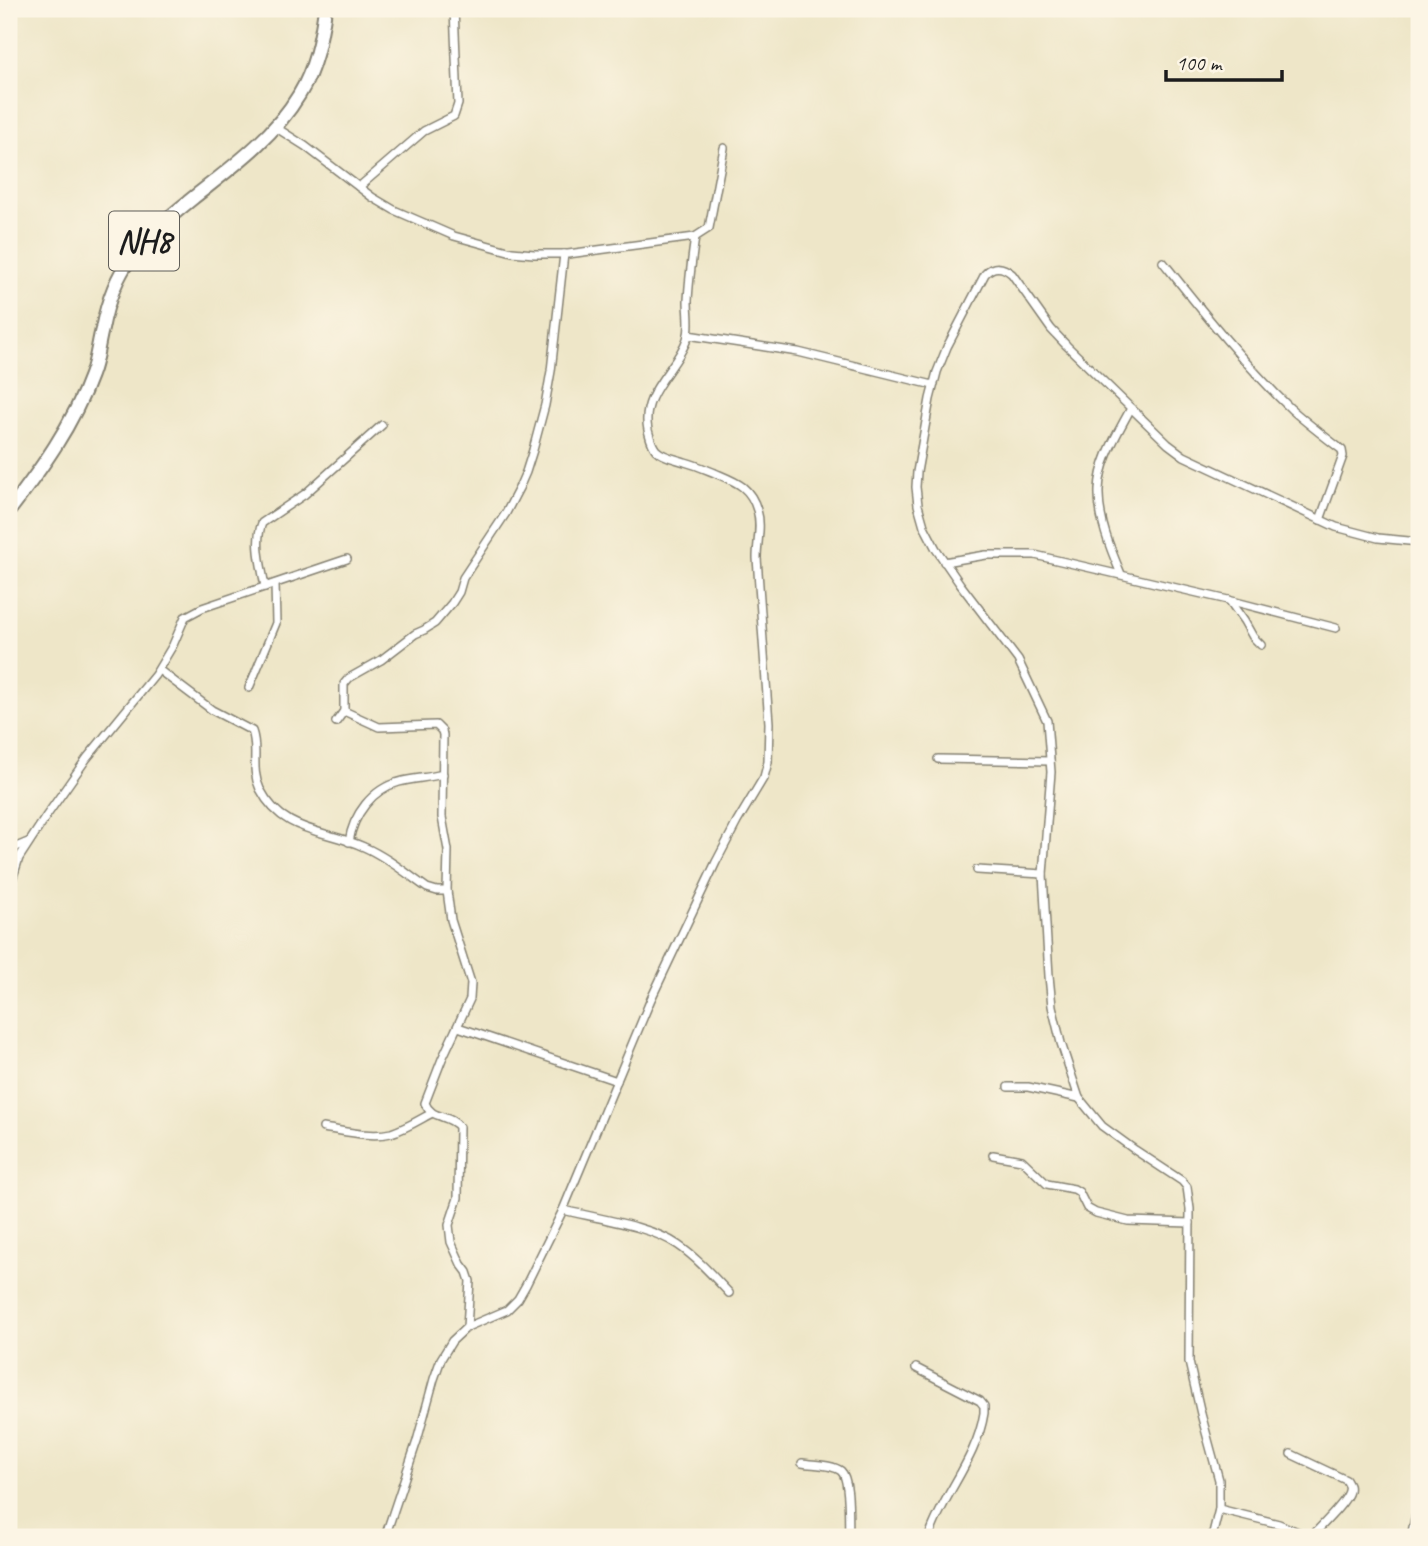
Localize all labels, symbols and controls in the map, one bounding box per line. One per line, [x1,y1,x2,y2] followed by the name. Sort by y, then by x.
[1166,38,1281,82] scale bar
[1176,50,1223,76] text: 100 m
[109,212,179,270] road number: NH8

